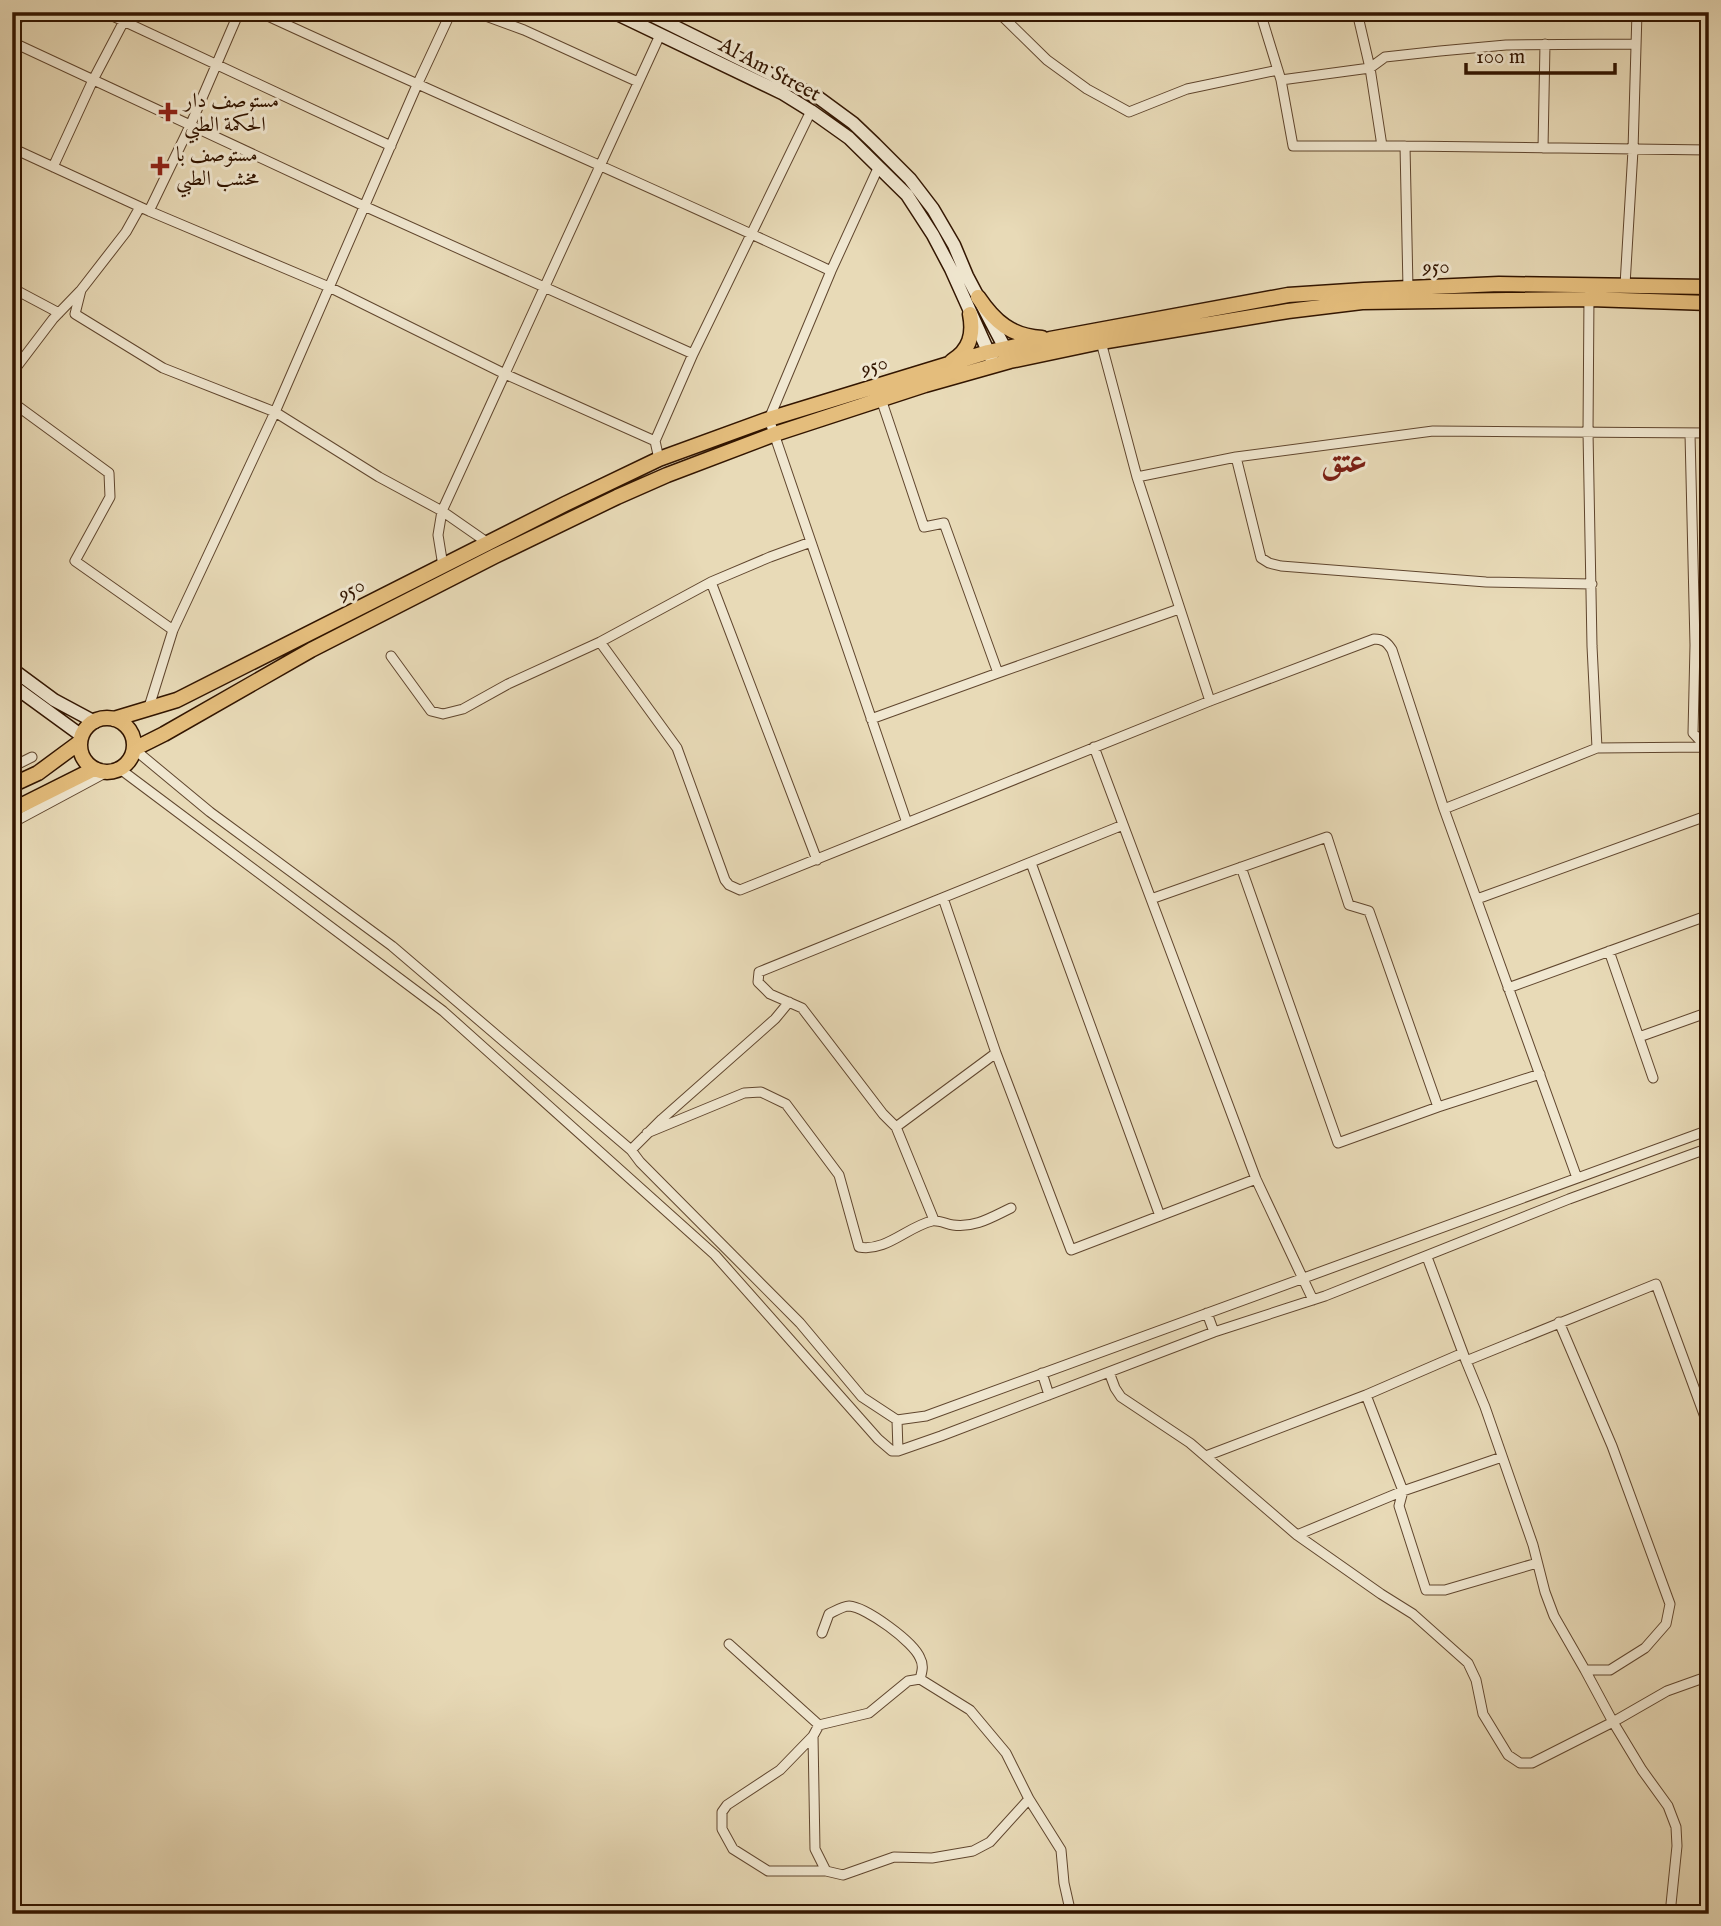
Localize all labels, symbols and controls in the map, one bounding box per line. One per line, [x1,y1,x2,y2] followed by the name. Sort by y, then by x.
[713,32,825,108] street label: Al Am Street
[1466,32,1614,76] scale bar
[1476,44,1525,71] text: 100 m
[182,88,279,144] place label: مستوصف دار الحكمة الطبي
[158,102,178,122] marker: مستوصف دار الحكمة الطبي
[176,142,259,198] place label: مستوصف با مخشب الطبي
[150,156,170,176] marker: مستوصف با مخشب الطبي
[1421,254,1450,281] street label: 950
[857,350,891,384] street label: 950
[1321,439,1367,484] district label: عتق
[333,572,370,609] street label: 950

